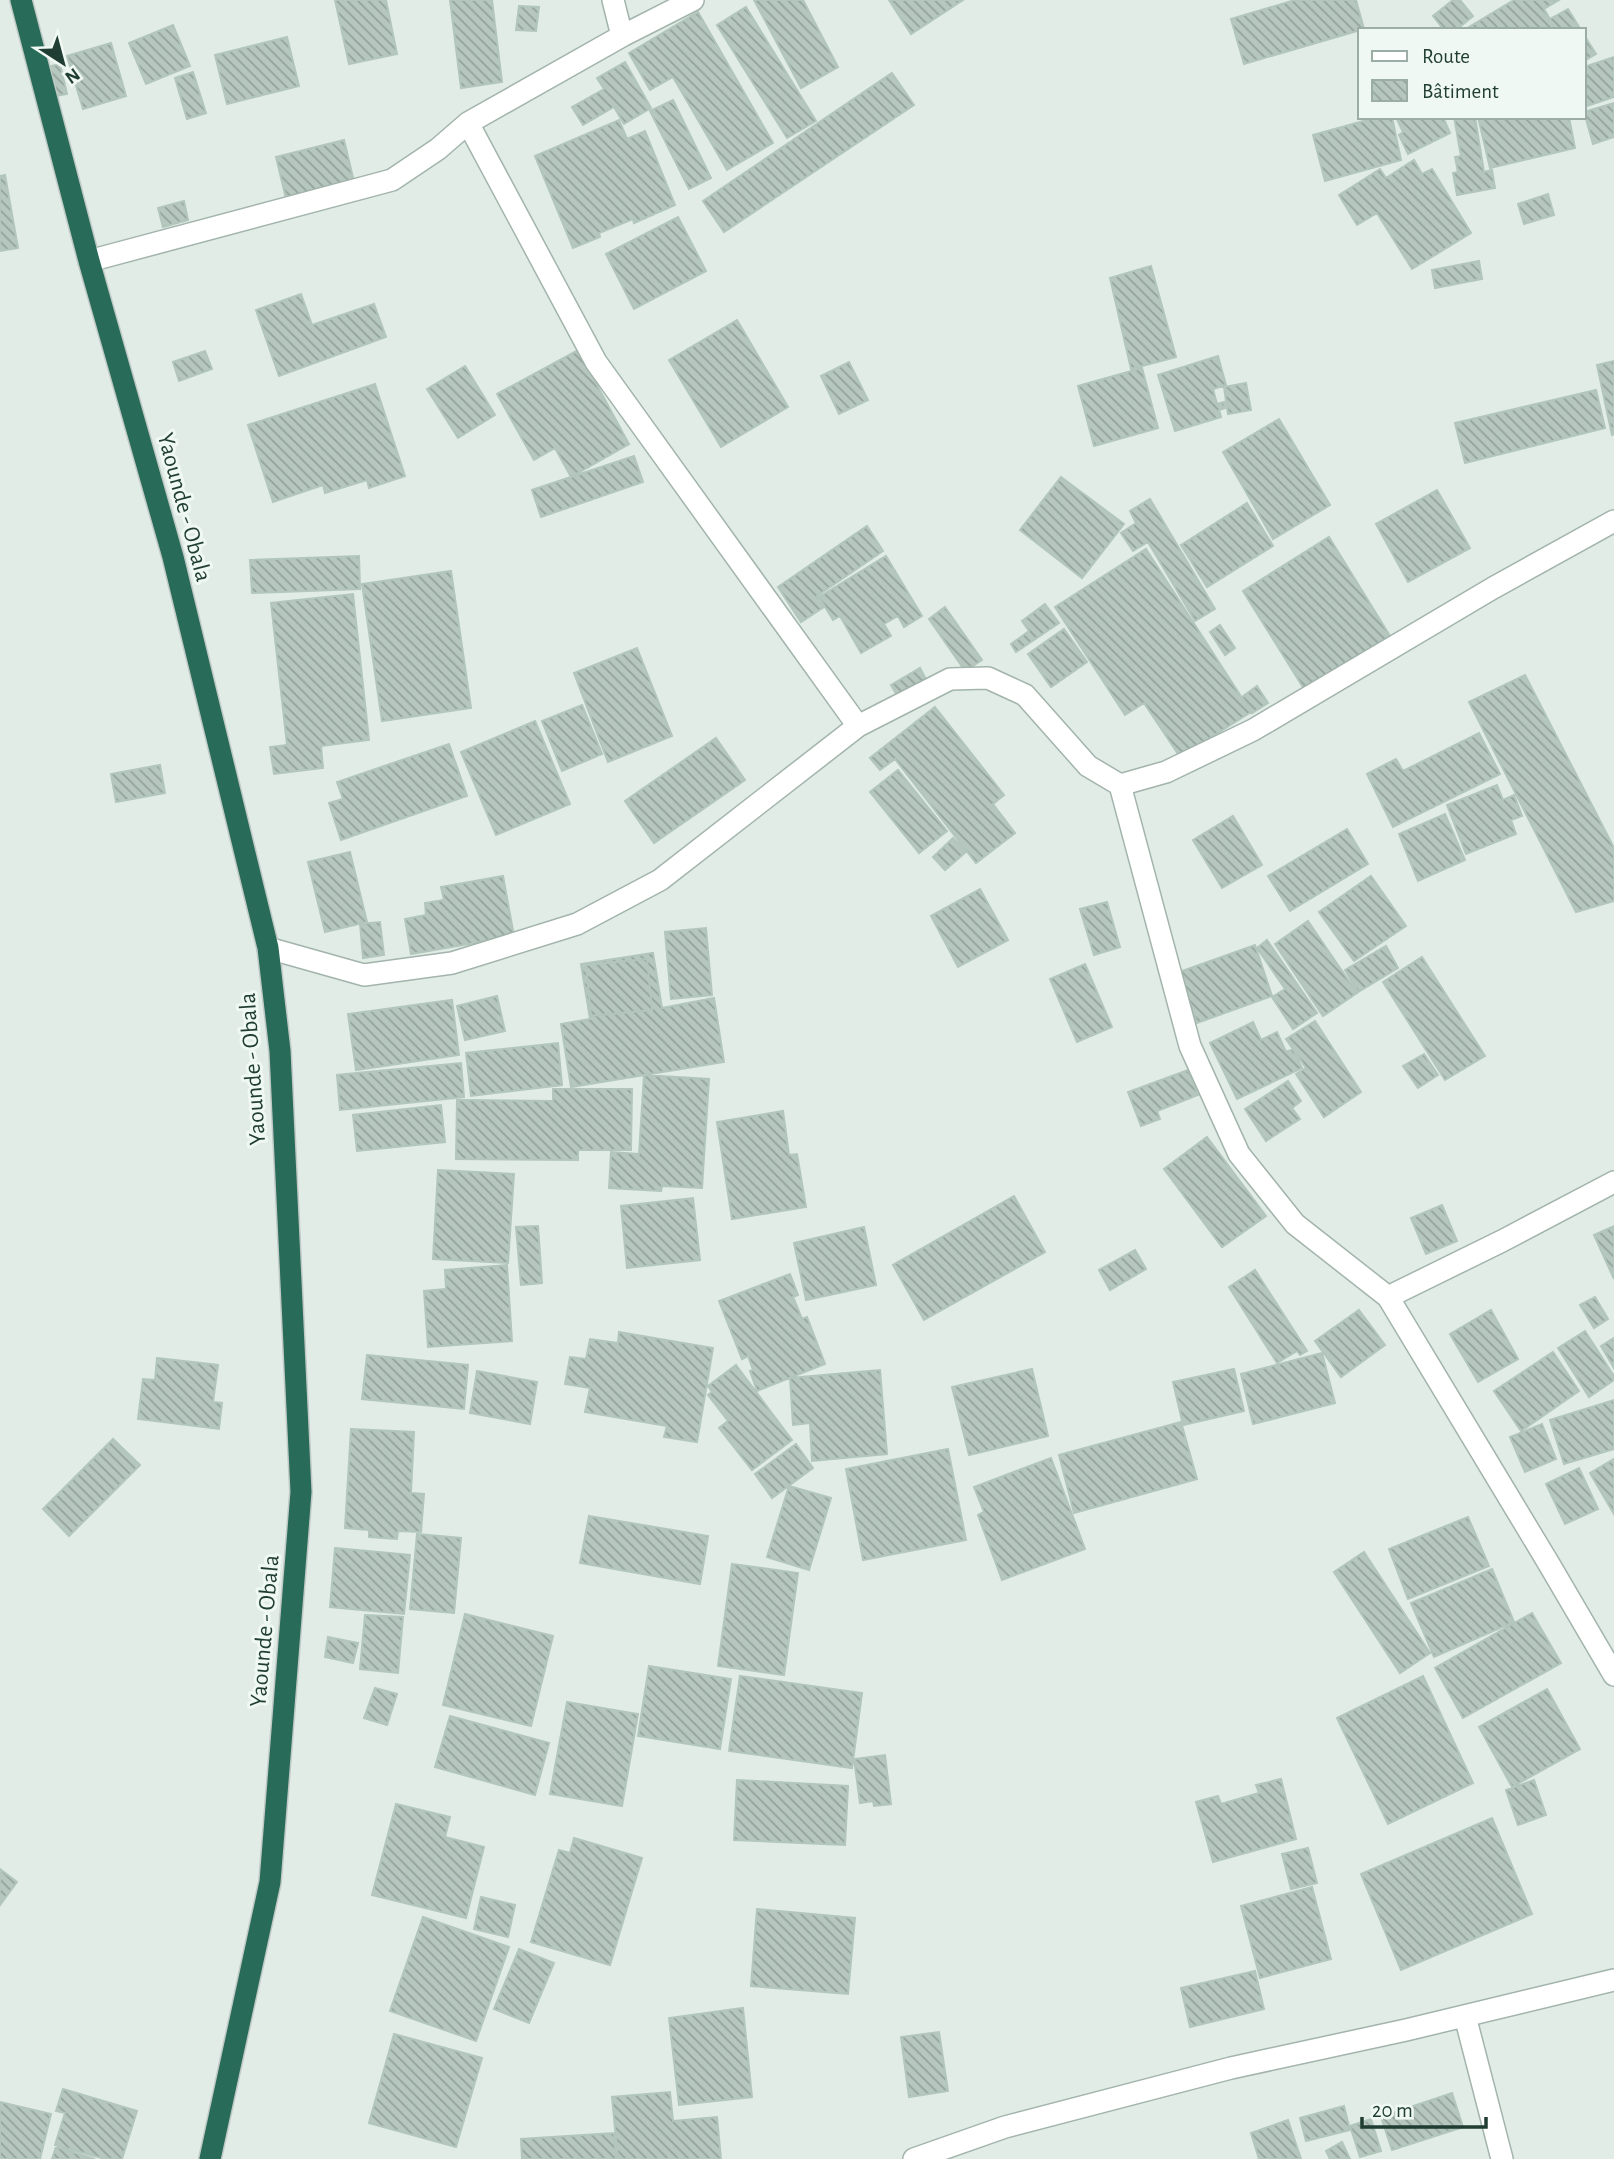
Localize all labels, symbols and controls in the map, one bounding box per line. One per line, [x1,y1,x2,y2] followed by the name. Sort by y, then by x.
[28,28,98,98] north arrow
[1358,28,1586,119] legend
[1422,46,1470,67] text: Route
[61,64,83,87] text: N
[1422,81,1499,102] text: Bâtiment
[153,430,215,584] street label: Yaounde - Obala
[236,992,270,1146] street label: Yaounde - Obala
[246,1554,284,1708] street label: Yaounde - Obala
[1362,2086,1486,2130] scale bar
[1372,2100,1413,2121] text: 20 m

